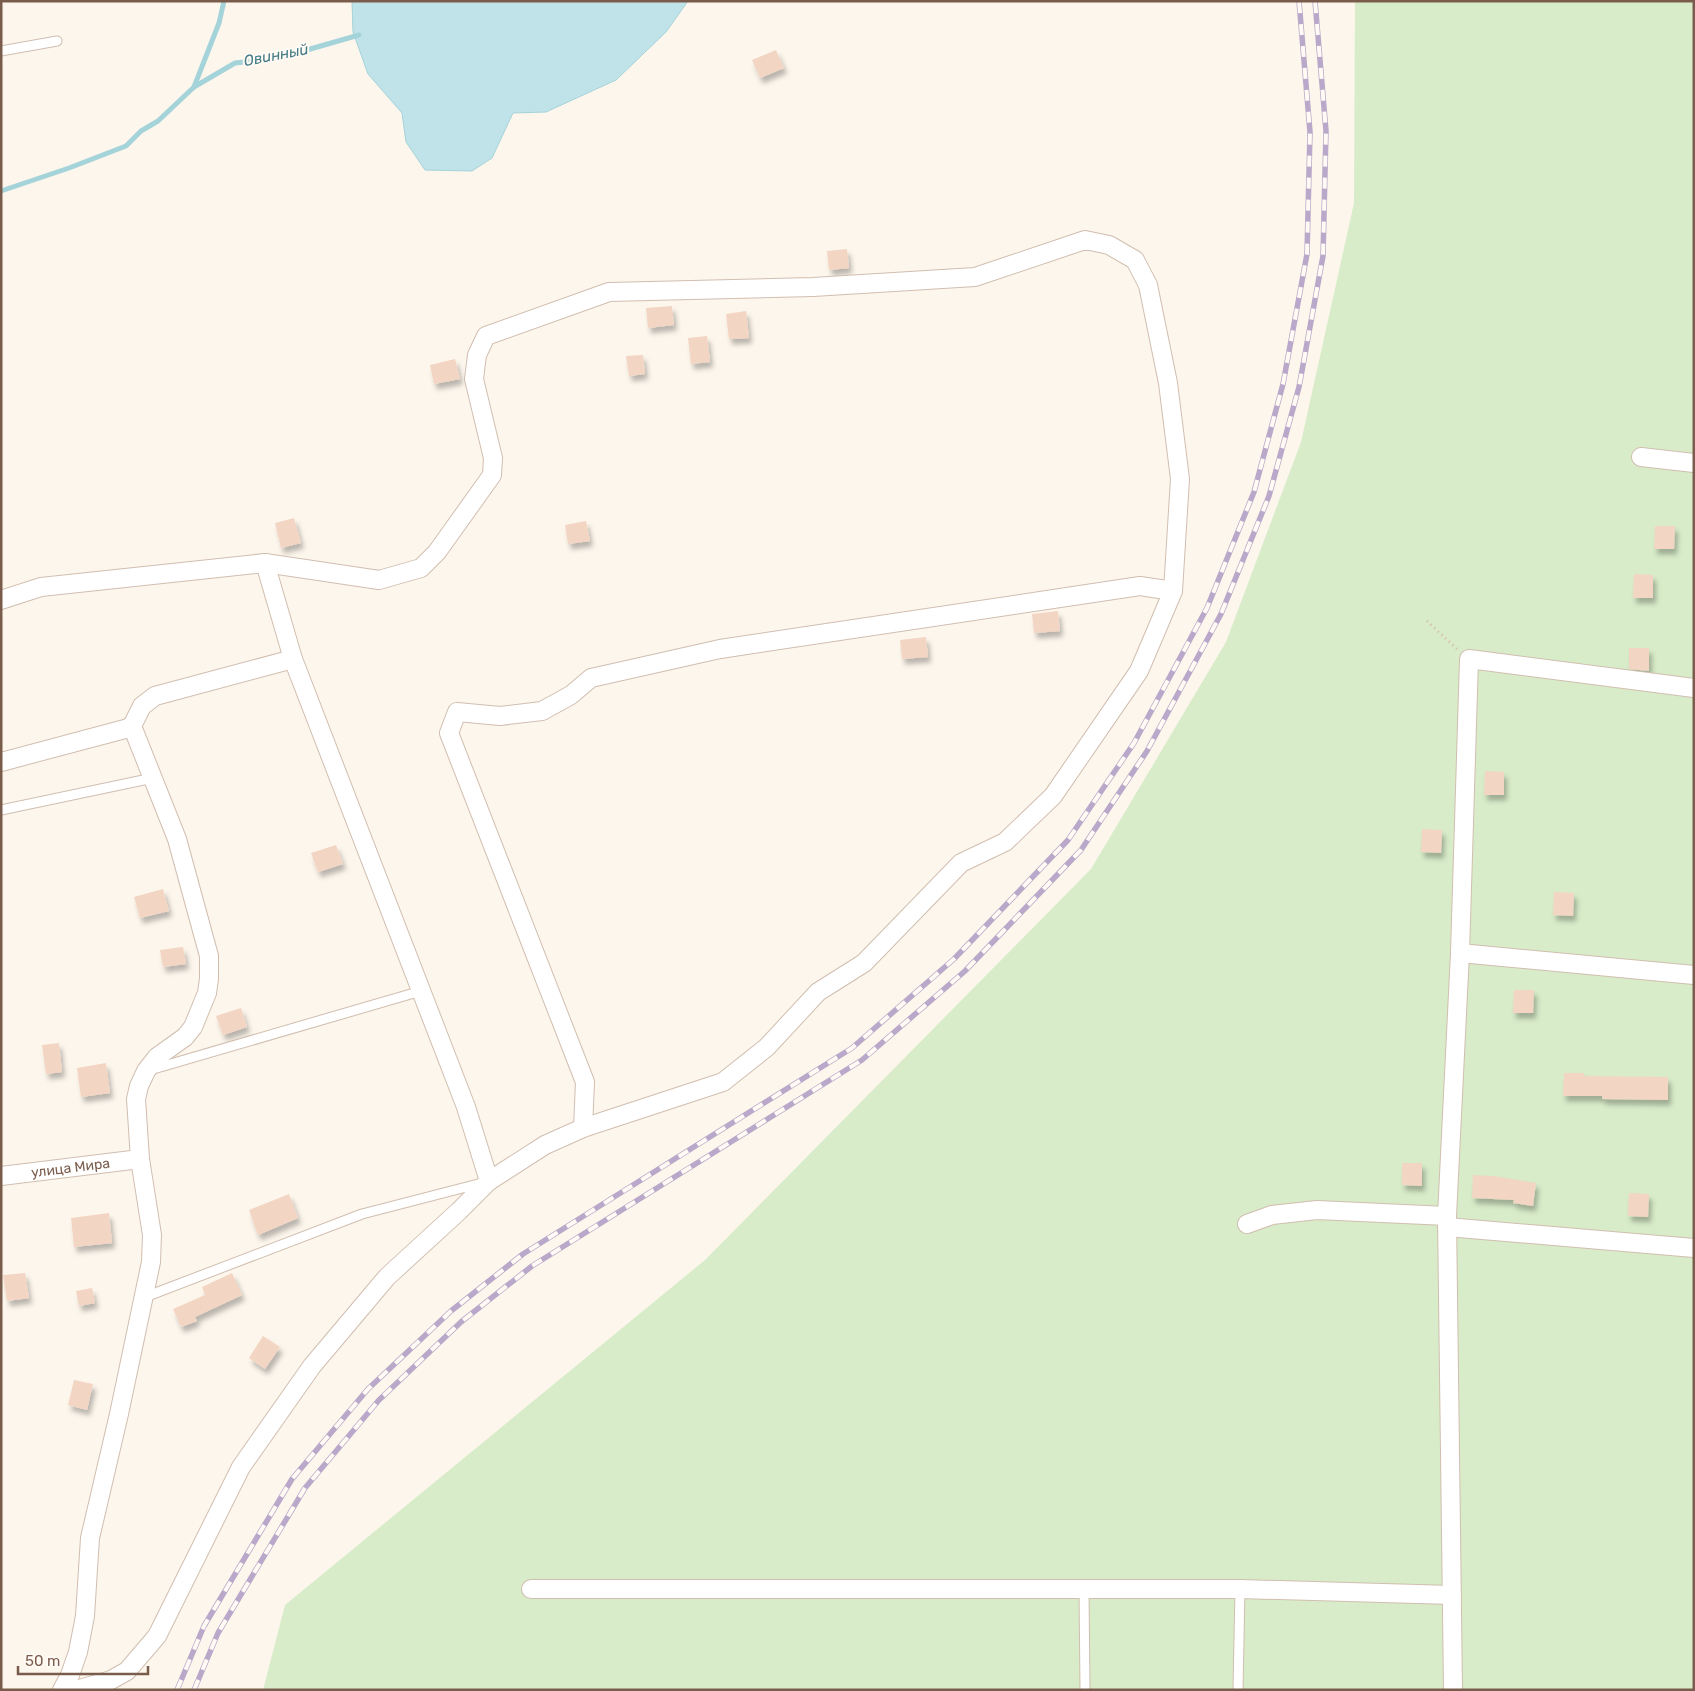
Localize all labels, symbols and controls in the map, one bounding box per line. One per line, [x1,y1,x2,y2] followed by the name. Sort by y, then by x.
[242,40,310,70] water label: Овинный
[30,1154,111,1181] street label: улица Мира
[18,1644,148,1676] scale bar
[25,1652,60,1670] text: 50 m

